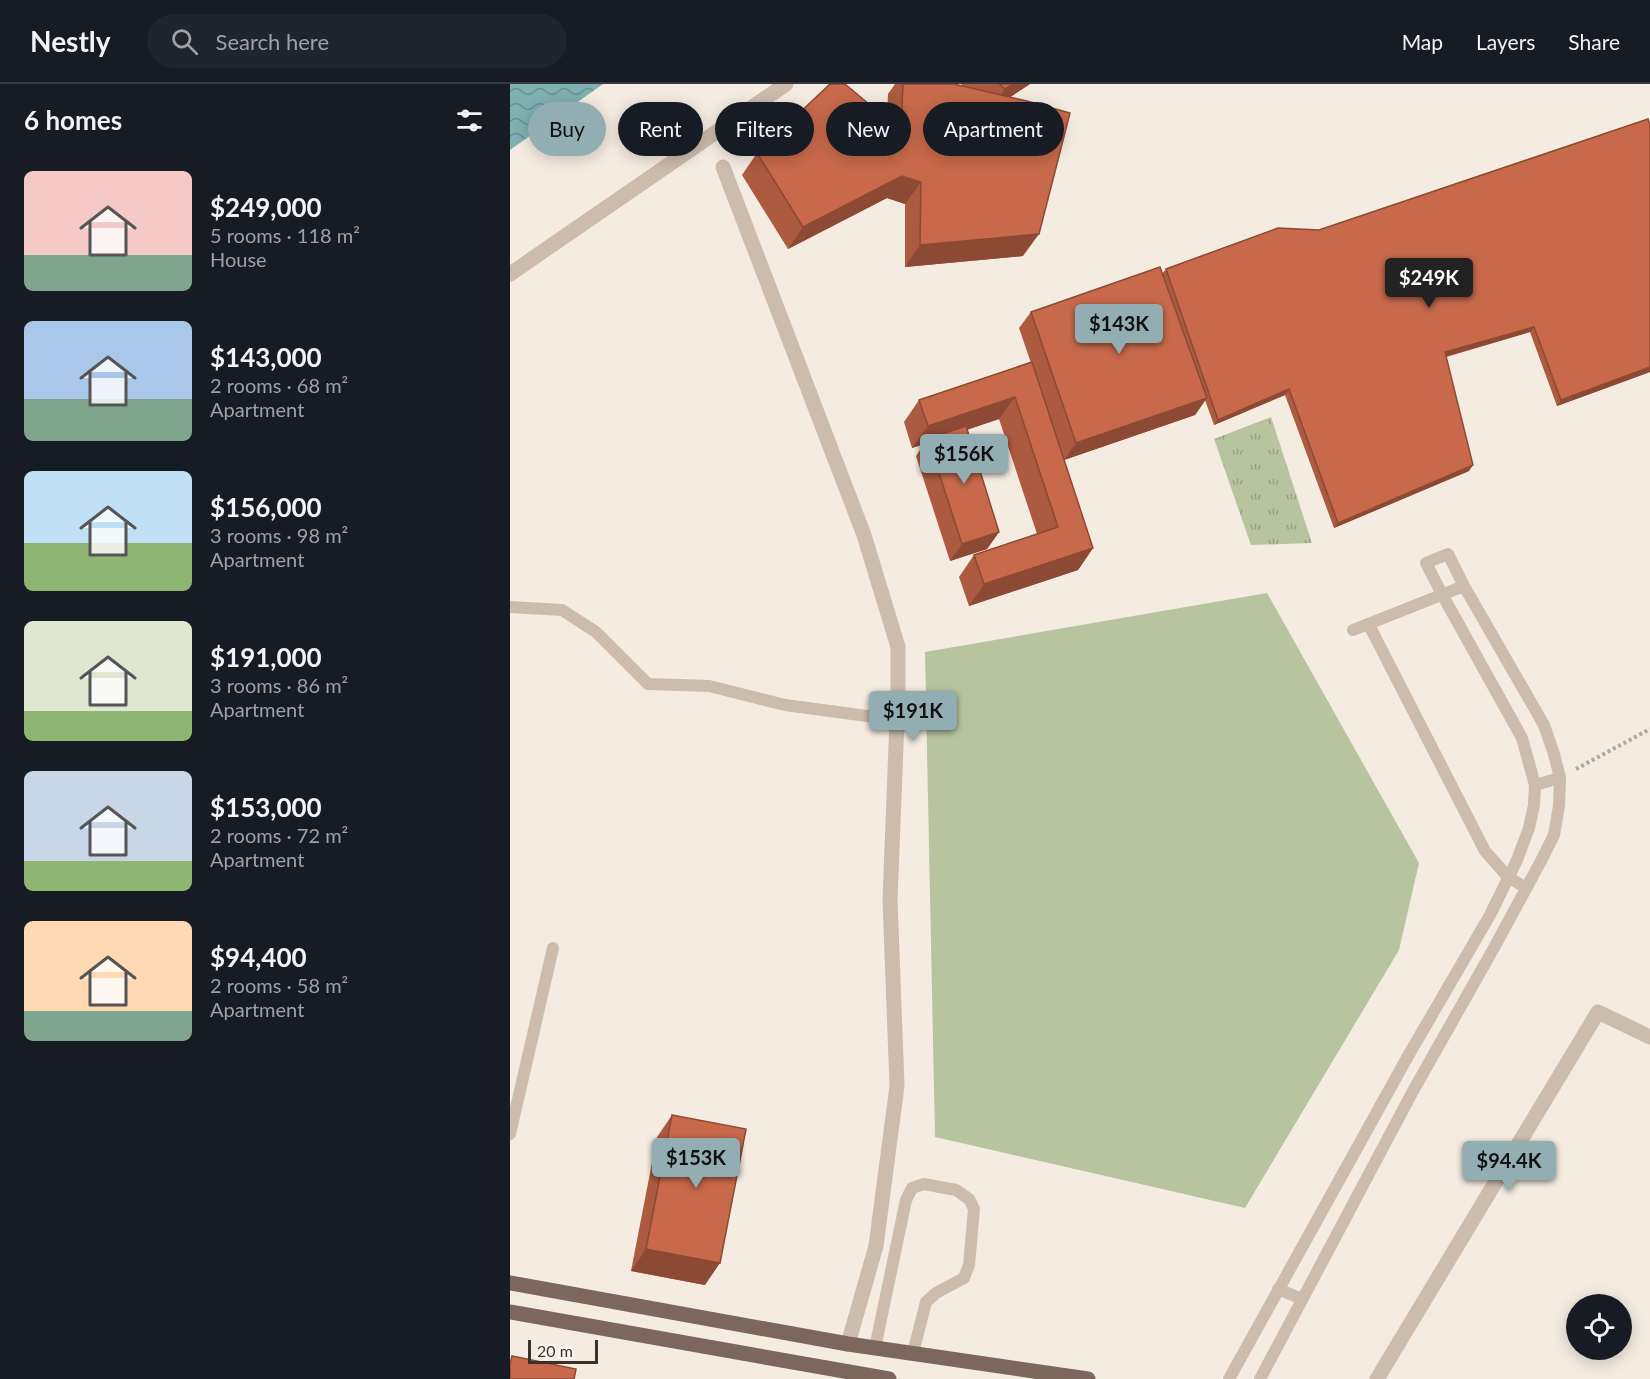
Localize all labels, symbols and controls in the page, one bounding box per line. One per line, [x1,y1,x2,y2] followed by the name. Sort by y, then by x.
[147,14,567,68] search box
[30,24,111,58] text: Nestly
[168,25,201,58] icon: search
[216,28,329,55] text: Search here
[1402,29,1443,54] text: Map
[1476,29,1535,54] text: Layers
[1568,29,1620,54] text: Share
[528,102,606,156] chip: Buy
[618,102,703,156] chip: Rent
[715,102,814,156] chip: Filters
[826,102,911,156] chip: New
[923,102,1064,156] chip: Apartment
[24,104,122,136] text: 6 homes
[453,104,486,137] icon: filters
[210,191,322,223] text: $249,000
[72,195,144,267] icon: home
[210,223,360,247] text: 5 rooms · 118 m²
[210,247,267,271] text: House
[1387,258,1471,309] pin: $249K
[1399,265,1459,289] text: $249K
[1077,304,1161,355] pin: $143K
[1089,311,1149,335] text: $143K
[210,341,322,373] text: $143,000
[72,345,144,417] icon: home
[210,373,348,397] text: 2 rooms · 68 m²
[210,397,304,421] text: Apartment
[922,434,1006,485] pin: $156K
[934,441,994,465] text: $156K
[210,491,322,523] text: $156,000
[72,495,144,567] icon: home
[210,523,348,547] text: 3 rooms · 98 m²
[210,547,304,571] text: Apartment
[210,641,322,673] text: $191,000
[72,645,144,717] icon: home
[210,673,348,697] text: 3 rooms · 86 m²
[871,691,955,742] pin: $191K
[210,697,304,721] text: Apartment
[883,698,943,722] text: $191K
[210,791,322,823] text: $153,000
[72,795,144,867] icon: home
[210,823,348,847] text: 2 rooms · 72 m²
[210,847,304,871] text: Apartment
[210,941,307,973] text: $94,400
[72,945,144,1017] icon: home
[210,973,348,997] text: 2 rooms · 58 m²
[210,997,304,1021] text: Apartment
[654,1138,738,1189] pin: $153K
[1460,1141,1558,1192] pin: $94.4K
[666,1145,726,1169] text: $153K
[1477,1148,1541,1172] text: $94.4K
[1566,1294,1632,1360] map controls
[1566,1294,1632,1360] button: locate
[528,1337,598,1364] scale bar
[537,1341,573,1360] text: 20 m

